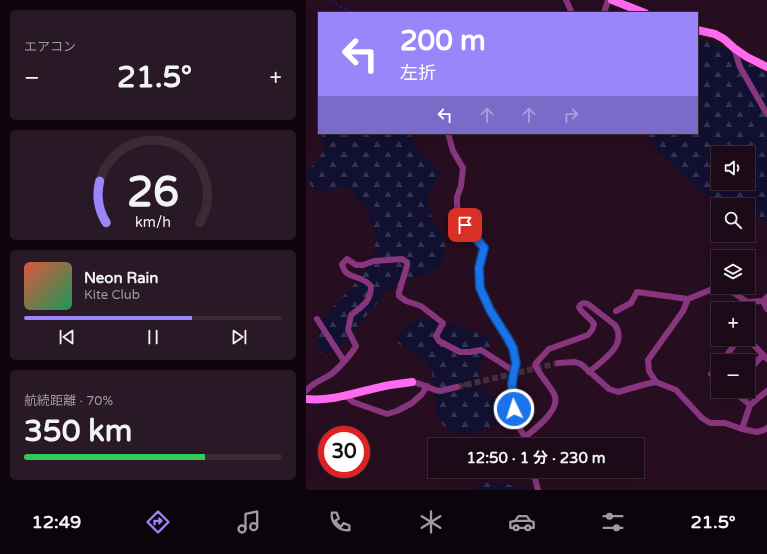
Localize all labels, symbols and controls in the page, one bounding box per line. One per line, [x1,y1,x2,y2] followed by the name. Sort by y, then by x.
[400,24,486,58] text: 200 m
[334,28,386,80] icon: left
[24,39,76,55] text: エアコン
[117,59,192,96] text: 21.5°
[400,62,436,84] text: 左折
[24,65,40,91] text: −
[270,65,282,91] text: +
[434,104,456,126] icon: left
[476,104,498,126] icon: ahead
[518,104,540,126] icon: ahead
[560,104,582,126] icon: right
[711,146,755,398] map controls
[711,146,755,190] button: sound
[127,168,179,218] text: 26
[711,198,755,242] button: search
[448,208,482,242] pin
[135,214,171,231] text: km/h
[454,214,476,236] icon: arrive
[711,250,755,294] button: layers
[84,269,158,287] text: Neon Rain
[84,287,140,303] text: Kite Club
[711,302,755,346] button: +
[56,326,78,348] icon: previous
[142,326,164,348] icon: pause
[228,326,250,348] icon: next
[711,354,755,398] button: −
[493,388,535,430] position arrow
[24,393,113,409] text: 航続距離 · 70%
[24,413,132,450] text: 350 km
[318,426,370,478] speed limit sign: 30
[466,449,606,467] text: 12:50 · 1 分 · 230 m
[144,508,172,536] icon: directions
[235,508,263,536] icon: music
[326,508,354,536] icon: phone
[417,508,445,536] icon: climate
[508,508,536,536] icon: car
[599,508,627,536] icon: filters
[32,511,81,533] text: 12:49
[690,511,735,533] text: 21.5°

